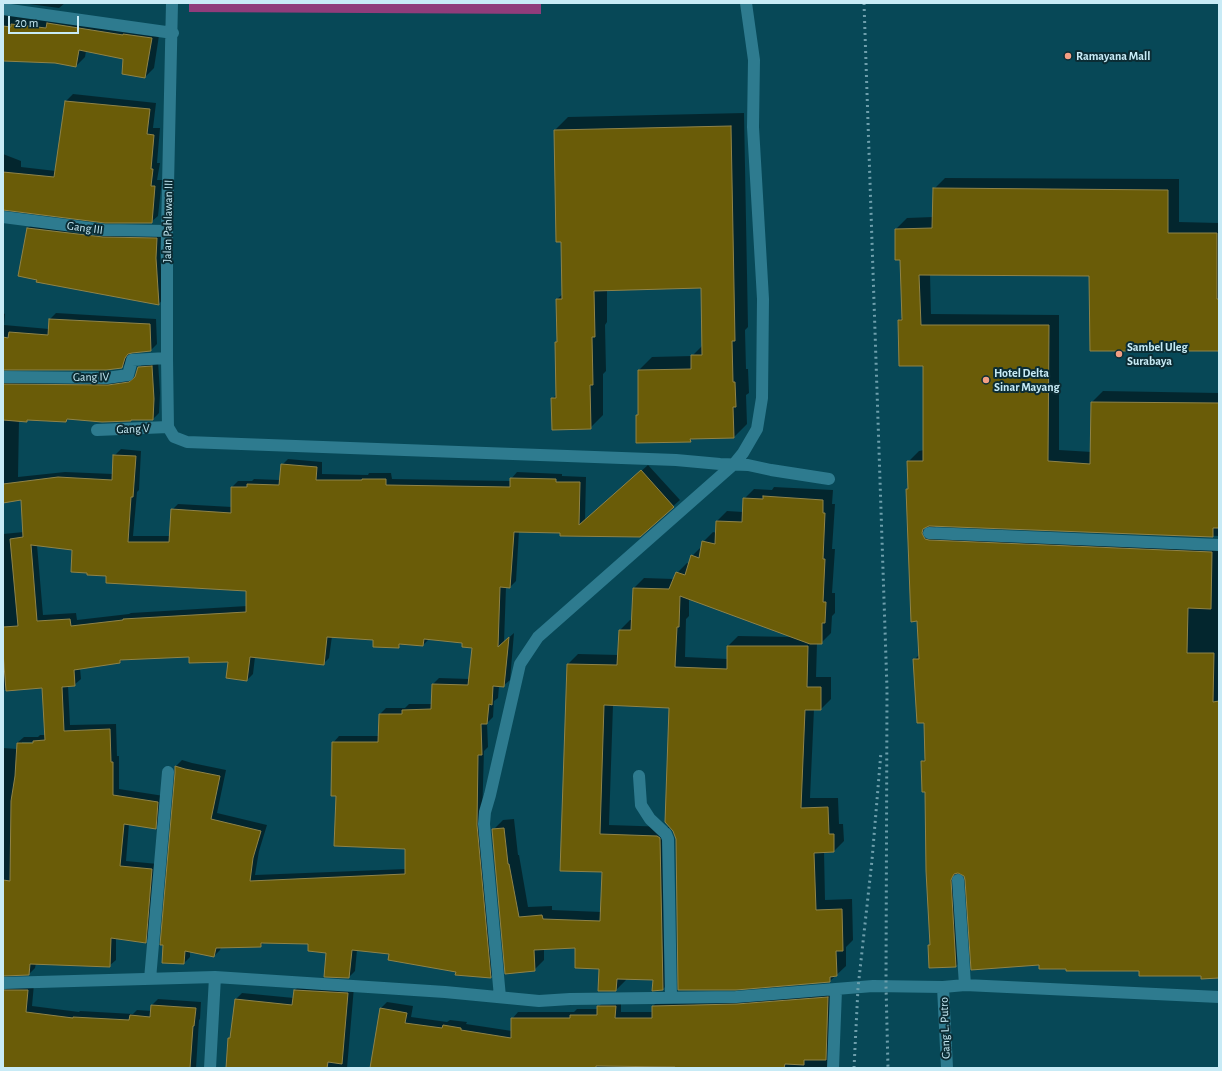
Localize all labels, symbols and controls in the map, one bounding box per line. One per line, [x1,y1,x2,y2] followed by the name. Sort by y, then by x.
[10,8,81,34] scale bar
[15,17,38,29] text: 20 m
[1076,49,1150,63] place label: Ramayana Mall
[1063,51,1073,61] marker: Ramayana Mall
[160,179,176,263] street label: Jalan Pahlawan III
[66,219,104,237] street label: Gang III
[1127,340,1187,368] place label: Sambel Uleg Surabaya
[1114,349,1124,359] marker: Sambel Uleg Surabaya
[994,366,1060,394] place label: Hotel Delta Sinar Mayang
[73,369,109,385] street label: Gang IV
[981,375,991,385] marker: Hotel Delta Sinar Mayang
[116,421,150,437] street label: Gang V
[937,997,953,1059] street label: Gang L. Putro

